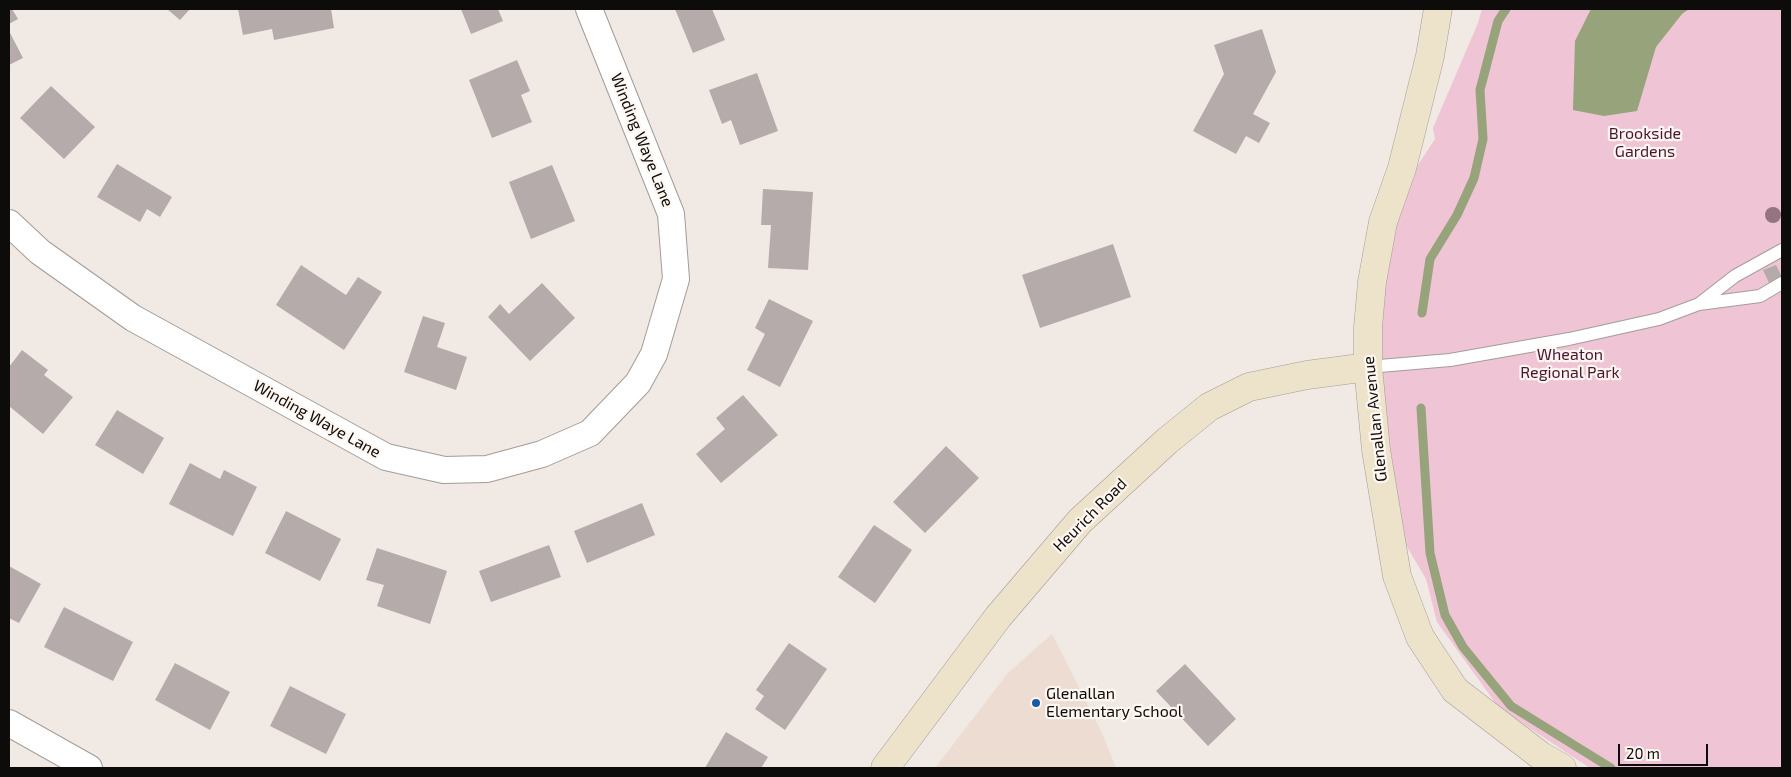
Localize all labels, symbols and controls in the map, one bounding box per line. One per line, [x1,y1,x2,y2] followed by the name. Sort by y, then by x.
[606,70,678,210] street label: Winding Waye Lane
[1609,124,1681,162] park label: Brookside Gardens
[1520,345,1620,383] park label: Wheaton Regional Park
[1359,355,1391,483] street label: Glenallan Avenue
[250,376,384,462] street label: Winding Waye Lane
[1049,474,1131,556] street label: Heurich Road
[1046,684,1183,722] place label: Glenallan Elementary School
[1030,697,1042,709] marker: Glenallan Elementary School
[1621,734,1711,766] scale bar
[1626,744,1660,762] text: 20 m

